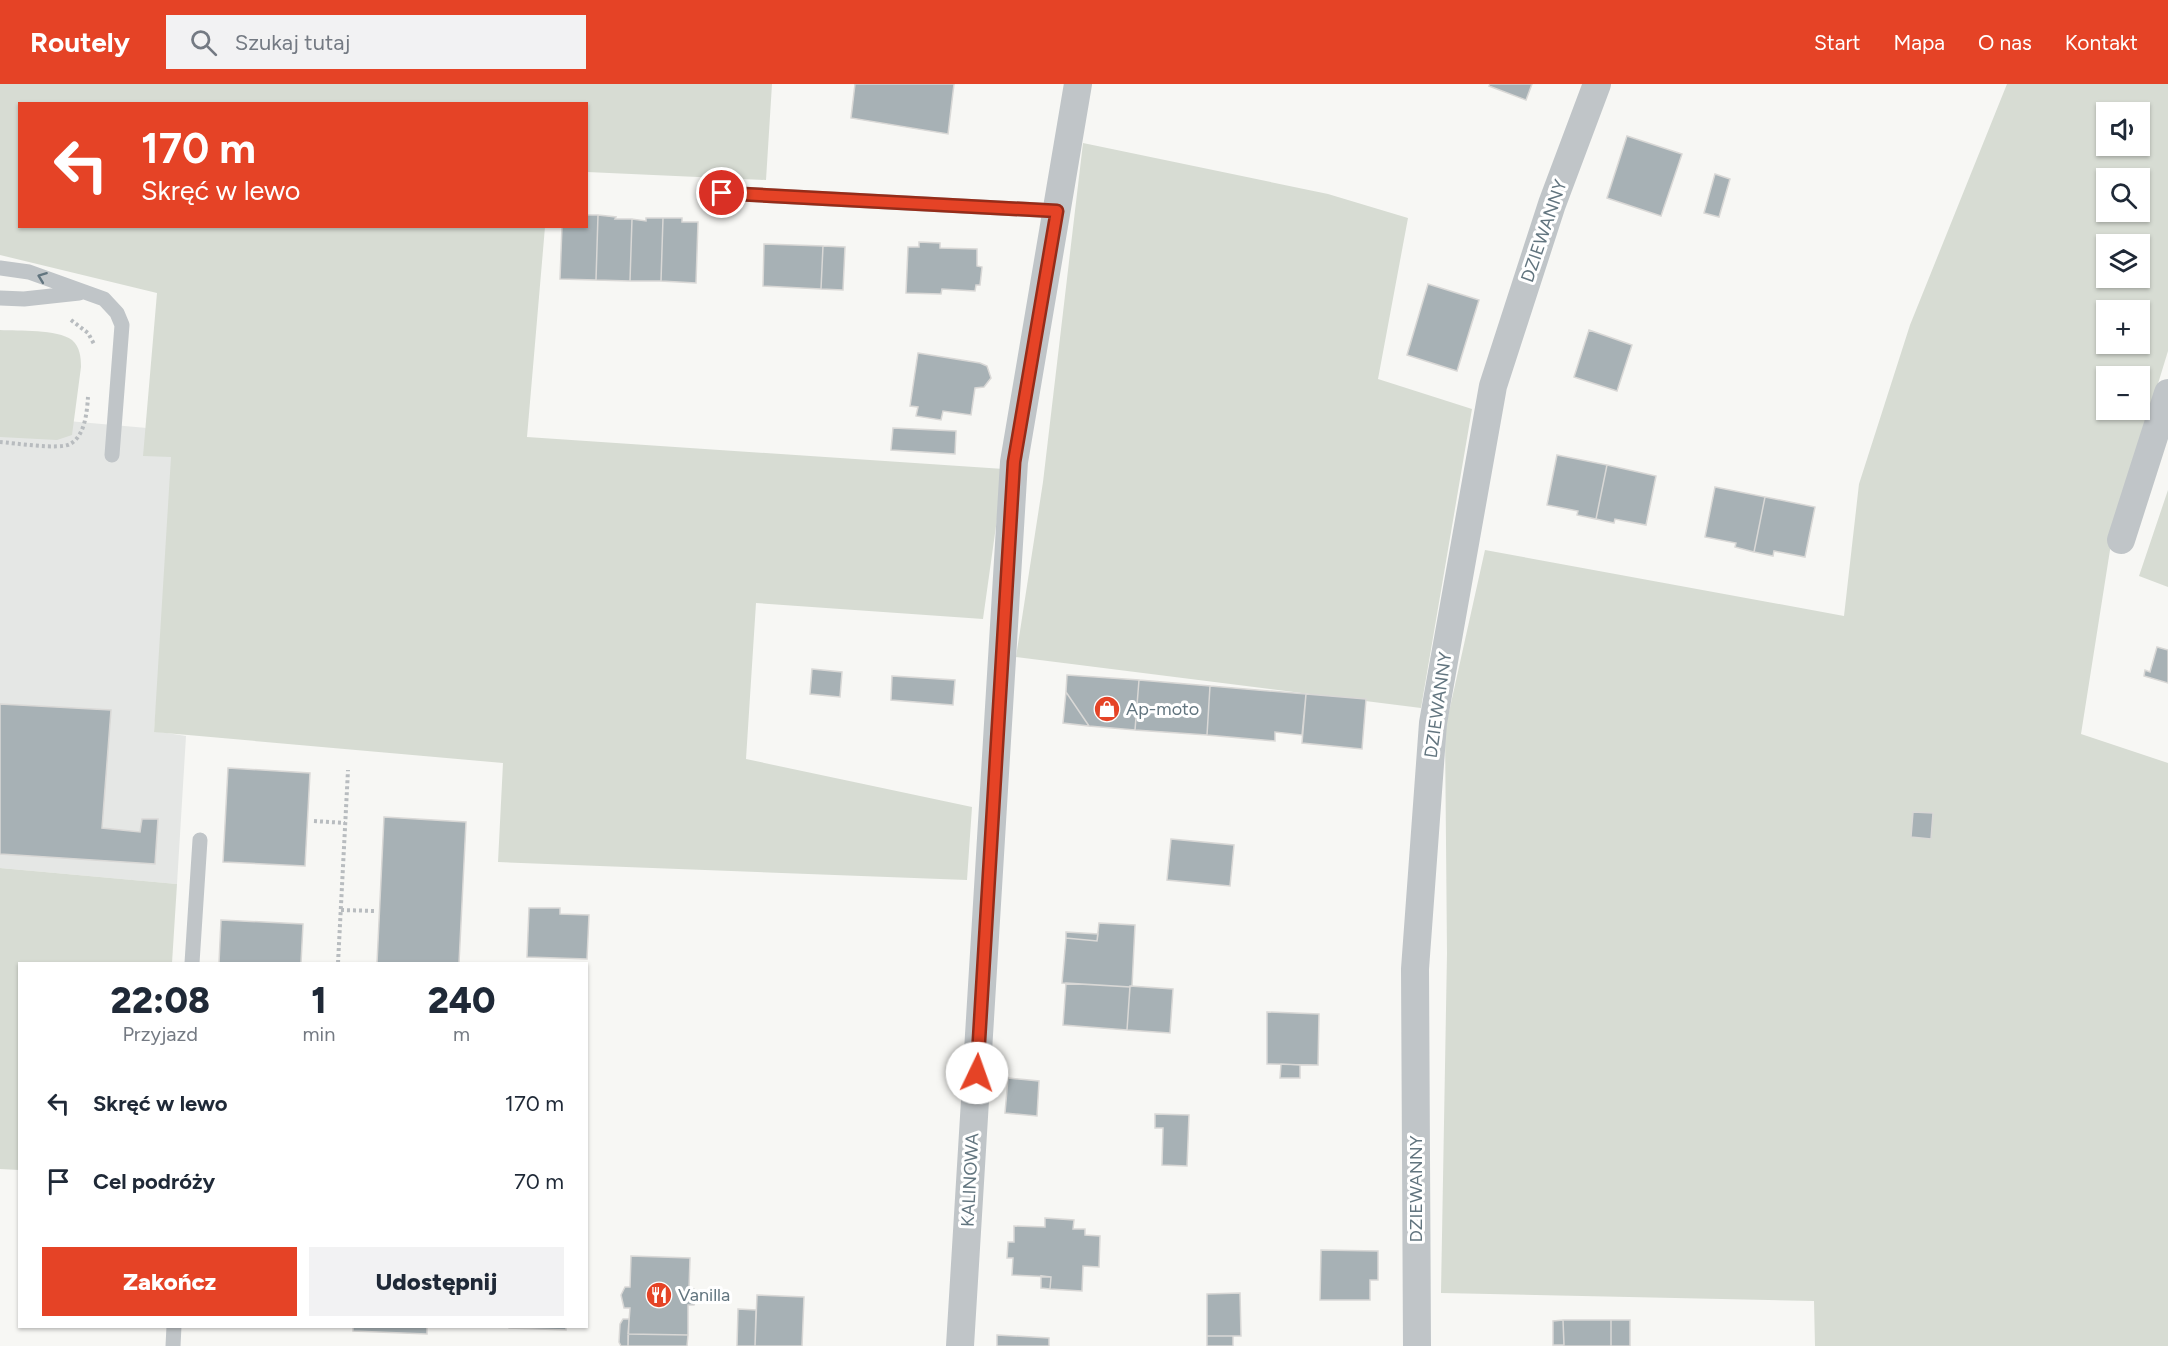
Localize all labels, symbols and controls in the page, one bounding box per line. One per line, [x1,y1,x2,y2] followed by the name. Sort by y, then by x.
[166,15,586,69] search box
[30,25,130,59] text: Routely
[187,26,220,59] icon: search
[235,29,350,56] text: Szukaj tutaj
[1814,30,1860,55] text: Start
[1893,30,1945,55] text: Mapa
[1978,30,2032,55] text: O nas
[2065,30,2138,55] text: Kontakt
[2096,102,2150,420] map controls
[2096,102,2150,156] button: sound
[141,123,256,174] text: 170 m
[42,126,120,204] icon: left
[696,167,747,218] pin
[2096,168,2150,222] button: search
[141,174,301,207] text: Skręć w lewo
[705,176,738,209] icon: arrive
[1516,177,1572,285] street label: DZIEWANNY
[2096,234,2150,288] button: layers
[37,272,48,284] one-way arrow
[2096,300,2150,354] button: +
[2096,366,2150,420] button: −
[1420,650,1456,760] street label: DZIEWANNY
[1092,694,1122,724] shop icon: Ap-moto
[1126,698,1199,720] place label: Ap-moto
[111,979,210,1022] text: 22:08
[311,979,327,1022] text: 1
[428,979,495,1022] text: 240
[122,1022,198,1046] text: Przyjazd
[302,1022,335,1046] text: min
[453,1022,470,1046] text: m
[945,1041,1009,1105] position arrow
[42,1087,75,1120] icon: left
[93,1090,228,1117] text: Skręć w lewo
[505,1090,564,1117] text: 170 m
[957,1132,983,1228] street label: KALINOWA
[1405,1135,1427,1243] street label: DZIEWANNY
[42,1165,75,1198] icon: arrive
[93,1168,215,1195] text: Cel podróży
[514,1168,564,1195] text: 70 m
[42,1247,297,1316] button: Zakończ
[309,1247,564,1316] button: Udostępnij
[644,1280,674,1310] restaurant icon: Vanilla
[678,1284,730,1306] place label: Vanilla

